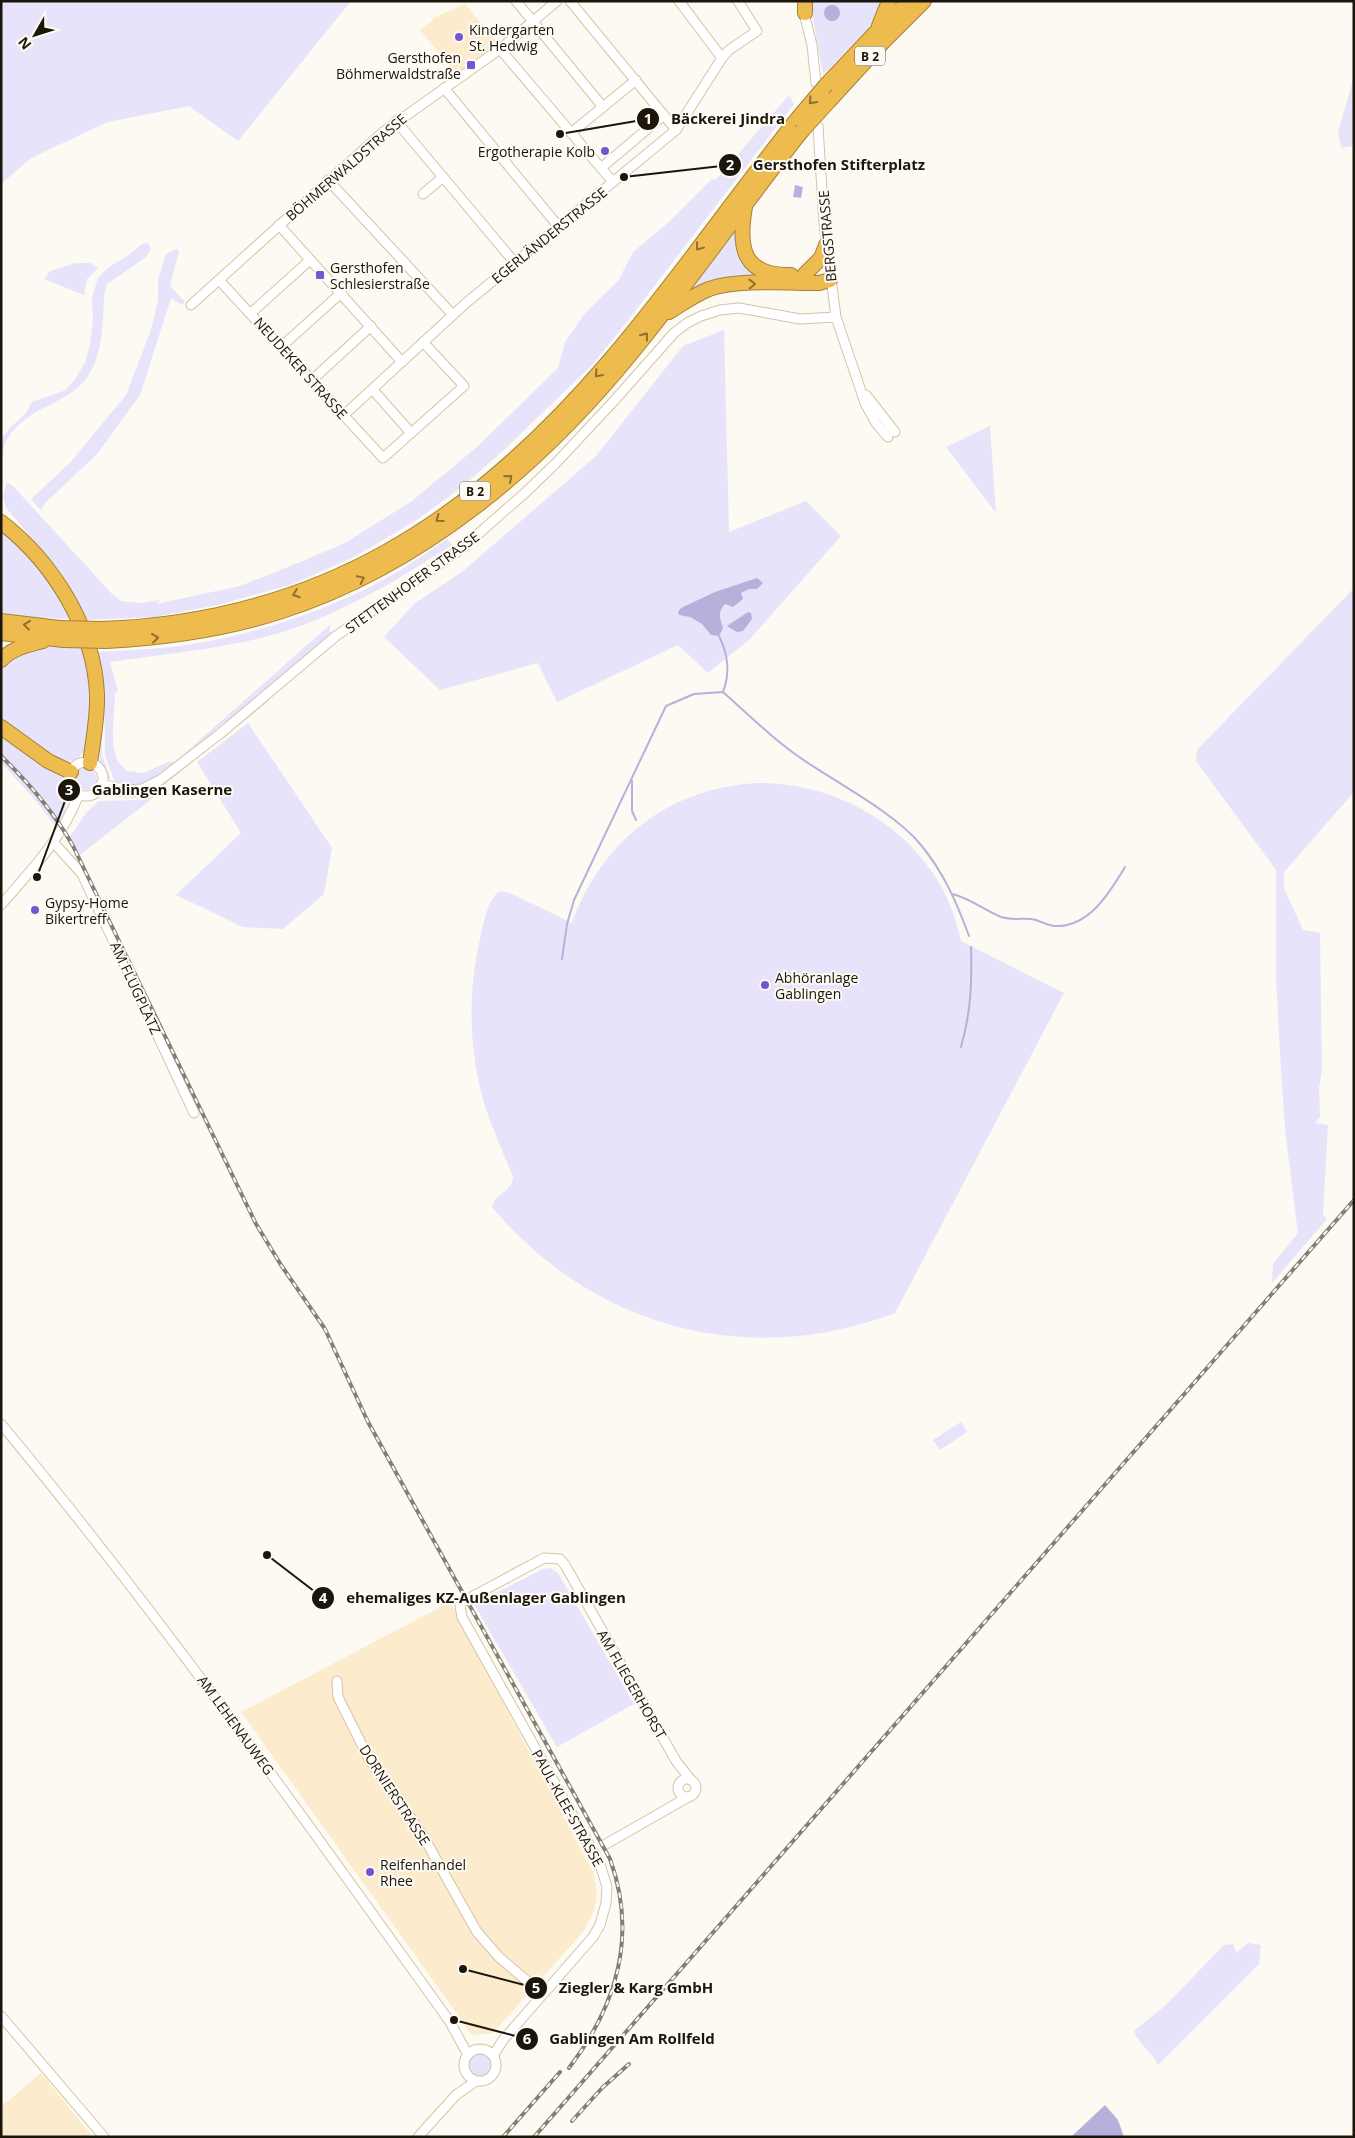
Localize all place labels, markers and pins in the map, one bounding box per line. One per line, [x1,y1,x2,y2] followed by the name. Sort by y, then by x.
[469,20,554,55] place label: Kindergarten St. Hedwig
[453,31,465,43] marker: Kindergarten St. Hedwig
[336,48,461,83] place label: Gersthofen Böhmerwaldstraße
[465,59,477,71] marker: Gersthofen Böhmerwaldstraße
[636,104,795,134] callout: Bäckerei Jindra
[478,142,595,161] place label: Ergotherapie Kolb
[599,145,611,157] marker: Ergotherapie Kolb
[718,150,935,180] callout: Gersthofen Stifterplatz
[330,258,430,293] place label: Gersthofen Schlesierstraße
[314,269,326,281] marker: Gersthofen Schlesierstraße
[57,775,242,805] callout: Gablingen Kaserne
[45,893,129,928] place label: Gypsy-Home Bikertreff
[29,904,41,916] marker: Gypsy-Home Bikertreff
[775,968,858,1003] place label: Abhöranlage Gablingen
[759,979,771,991] marker: Abhöranlage Gablingen
[311,1583,635,1613] callout: ehemaliges KZ-Außenlager Gablingen
[380,1855,466,1890] place label: Reifenhandel Rhee
[364,1866,376,1878] marker: Reifenhandel Rhee
[524,1973,724,2003] callout: Ziegler & Karg GmbH
[515,2024,725,2054] callout: Gablingen Am Rollfeld

